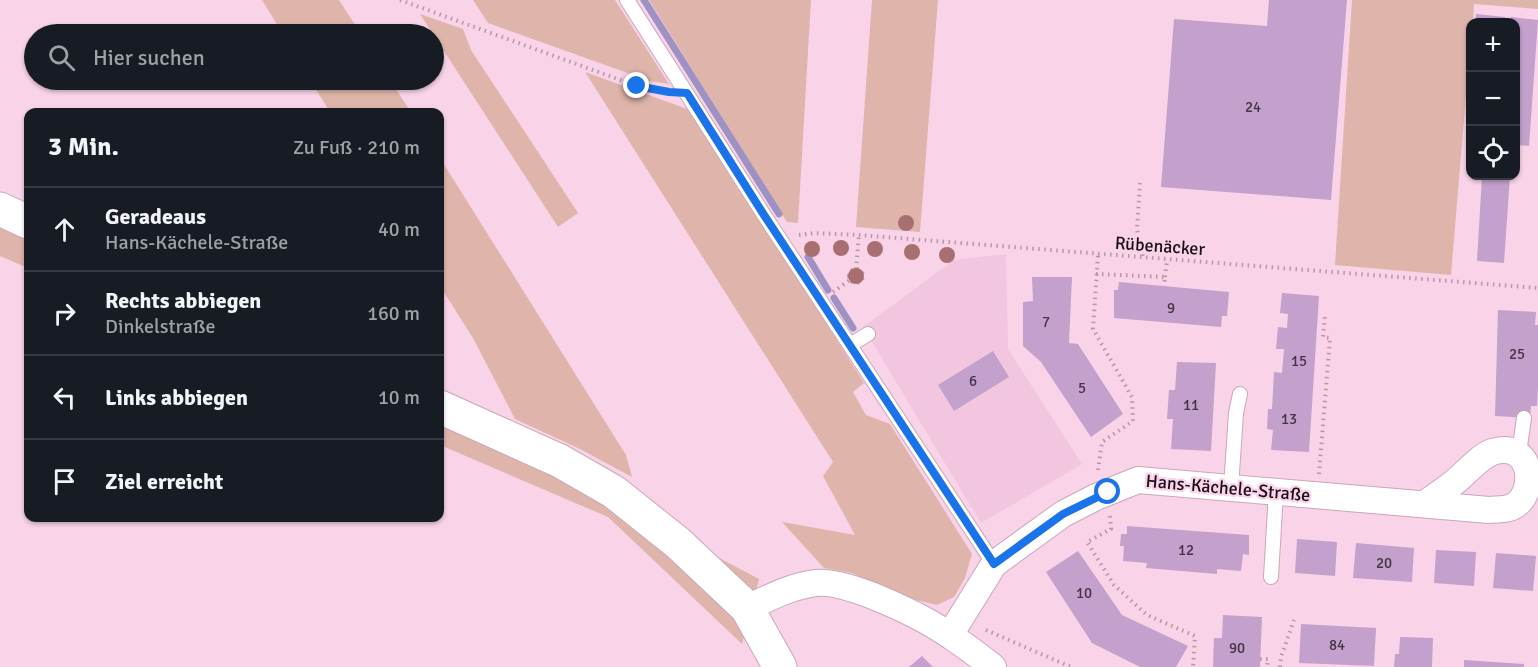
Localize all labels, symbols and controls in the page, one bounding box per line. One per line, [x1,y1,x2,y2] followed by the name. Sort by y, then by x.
[1466,18,1520,180] map controls
[1466,18,1520,72] button: +
[24,24,444,90] search box
[45,41,78,74] icon: search
[93,44,205,71] text: Hier suchen
[623,72,649,98] route end
[1466,72,1520,126] button: −
[1245,98,1261,116] house number: 24
[1466,126,1520,180] button: locate
[48,131,119,163] text: 3 Min.
[293,135,420,160] text: Zu Fuß · 210 m
[105,203,206,230] text: Geradeaus
[48,213,81,246] icon: ahead
[378,217,420,242] text: 40 m
[105,230,288,255] text: Hans-Kächele-Straße
[1114,232,1206,260] street label: Rübenäcker
[105,287,261,314] text: Rechts abbiegen
[48,297,81,330] icon: right
[1167,299,1175,317] house number: 9
[367,301,420,326] text: 160 m
[1042,313,1050,331] house number: 7
[105,314,215,339] text: Dinkelstraße
[1509,345,1525,363] house number: 25
[1291,352,1307,370] house number: 15
[969,372,977,390] house number: 6
[1078,379,1086,397] house number: 5
[48,381,81,414] icon: left
[105,384,248,411] text: Links abbiegen
[378,385,420,410] text: 10 m
[1183,396,1199,414] house number: 11
[1281,410,1297,428] house number: 13
[48,465,81,498] icon: arrive
[105,468,223,495] text: Ziel erreicht
[1145,470,1311,506] street label: Hans-Kächele-Straße
[1094,478,1120,504] route start
[1178,541,1194,559] house number: 12
[1376,554,1392,572] house number: 20
[1076,584,1092,602] house number: 10
[1329,636,1345,654] house number: 84
[1229,639,1245,657] house number: 90

